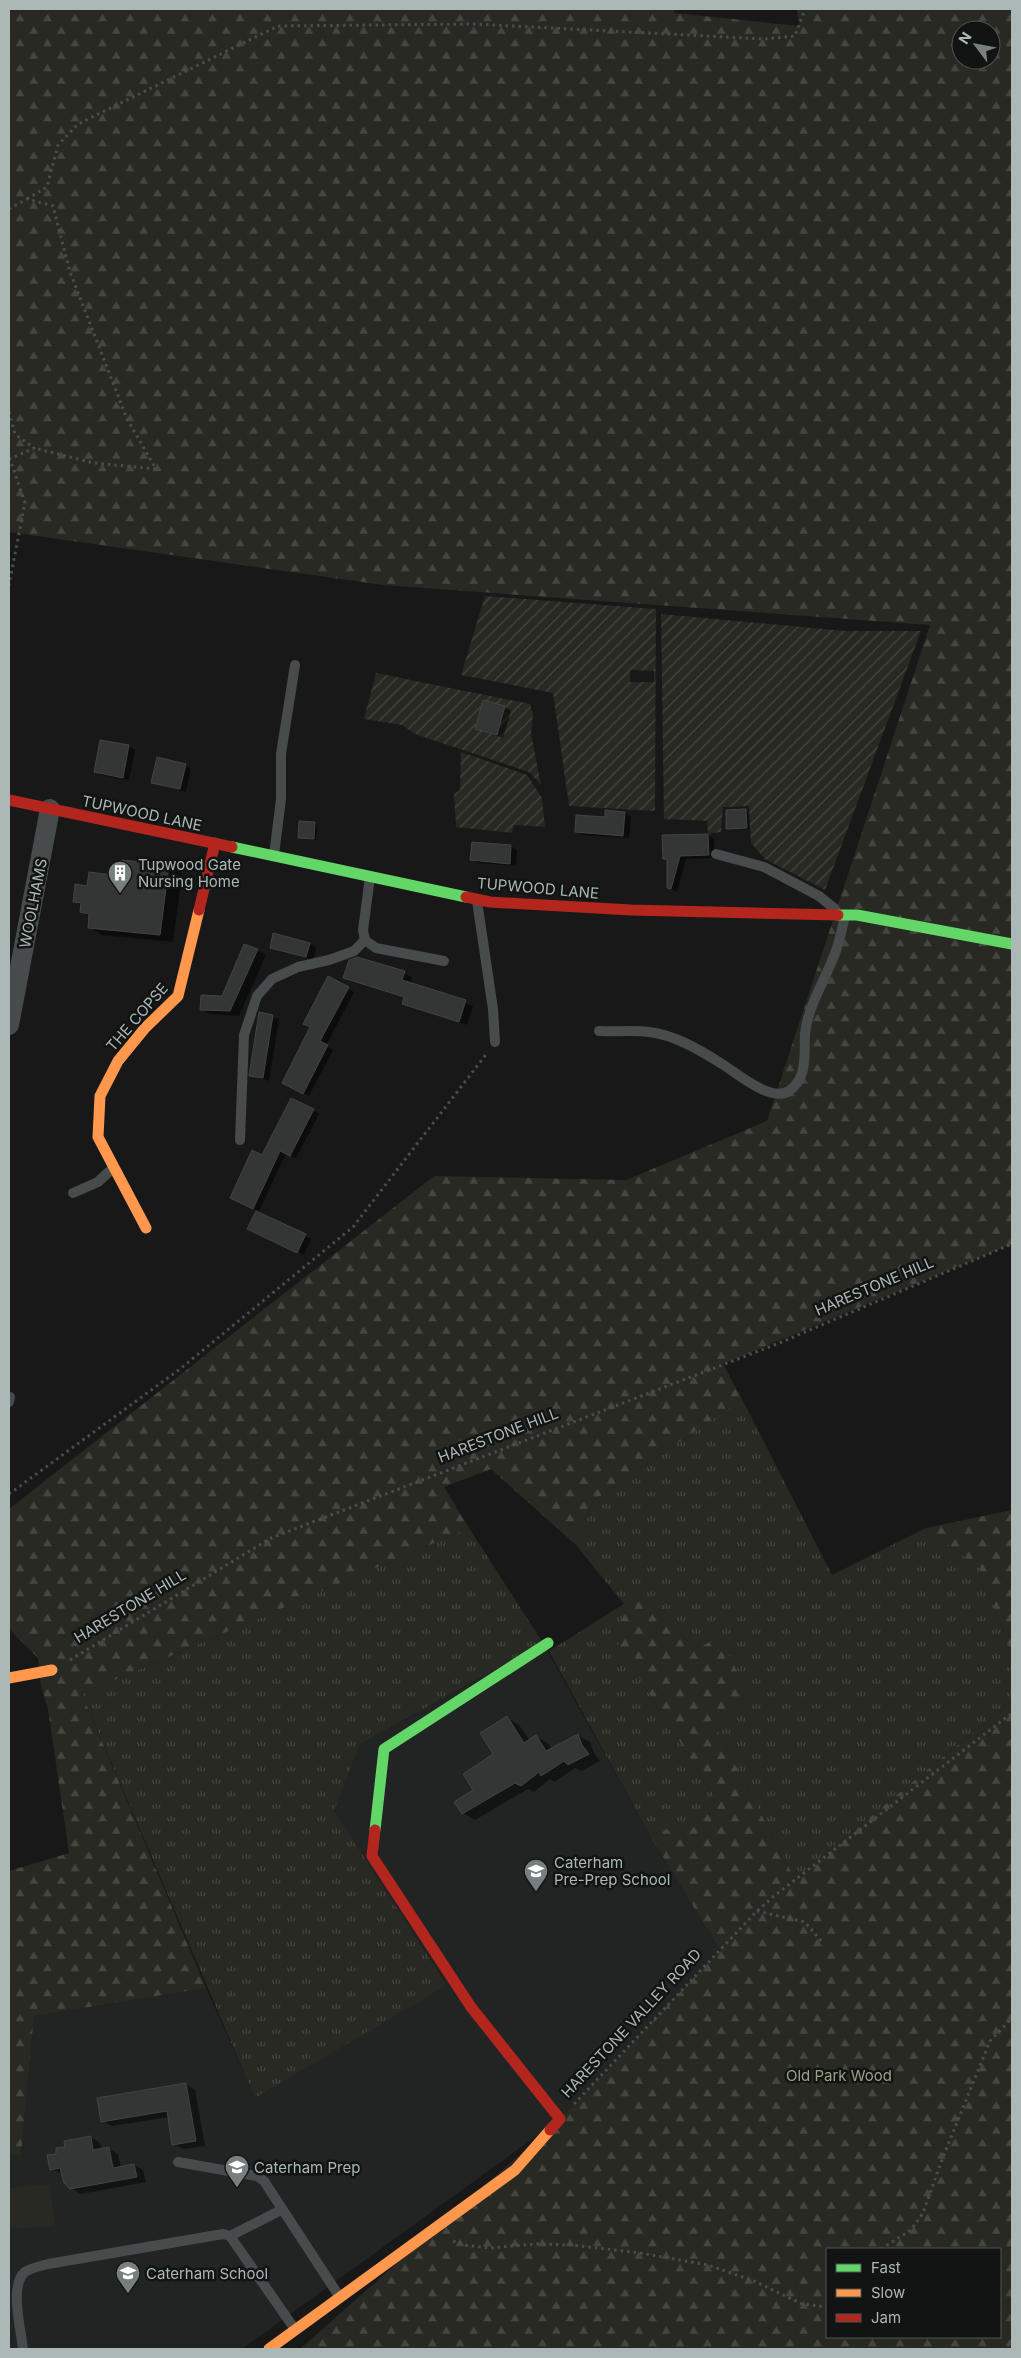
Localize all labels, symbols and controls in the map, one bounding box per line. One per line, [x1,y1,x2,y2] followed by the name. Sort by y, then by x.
[951,20,1001,70] north arrow
[955,29,975,47] text: N
[80,791,204,835] street label: TUPWOOD LANE
[138,855,241,891] place label: Tupwood Gate Nursing Home
[15,857,51,949] street label: WOOLHAMS
[107,860,133,894] building icon: Tupwood Gate Nursing Home
[476,873,600,903] street label: TUPWOOD LANE
[102,979,172,1055] street label: THE COPSE
[812,1252,936,1320] street label: HARESTONE HILL
[435,1403,561,1467] street label: HARESTONE HILL
[71,1565,189,1647] street label: HARESTONE HILL
[554,1853,670,1889] place label: Caterham Pre-Prep School
[523,1858,549,1892] school or university icon: Caterham Pre-Prep School
[557,1945,705,2101] street label: HARESTONE VALLEY ROAD
[786,2066,892,2085] park label: Old Park Wood
[224,2154,250,2188] school or university icon: Caterham Prep
[254,2158,360,2177] place label: Caterham Prep
[826,2248,1001,2338] legend
[871,2258,901,2277] text: Fast
[115,2260,141,2294] school or university icon: Caterham School
[146,2264,268,2283] place label: Caterham School
[871,2283,905,2302] text: Slow
[871,2308,901,2327] text: Jam

